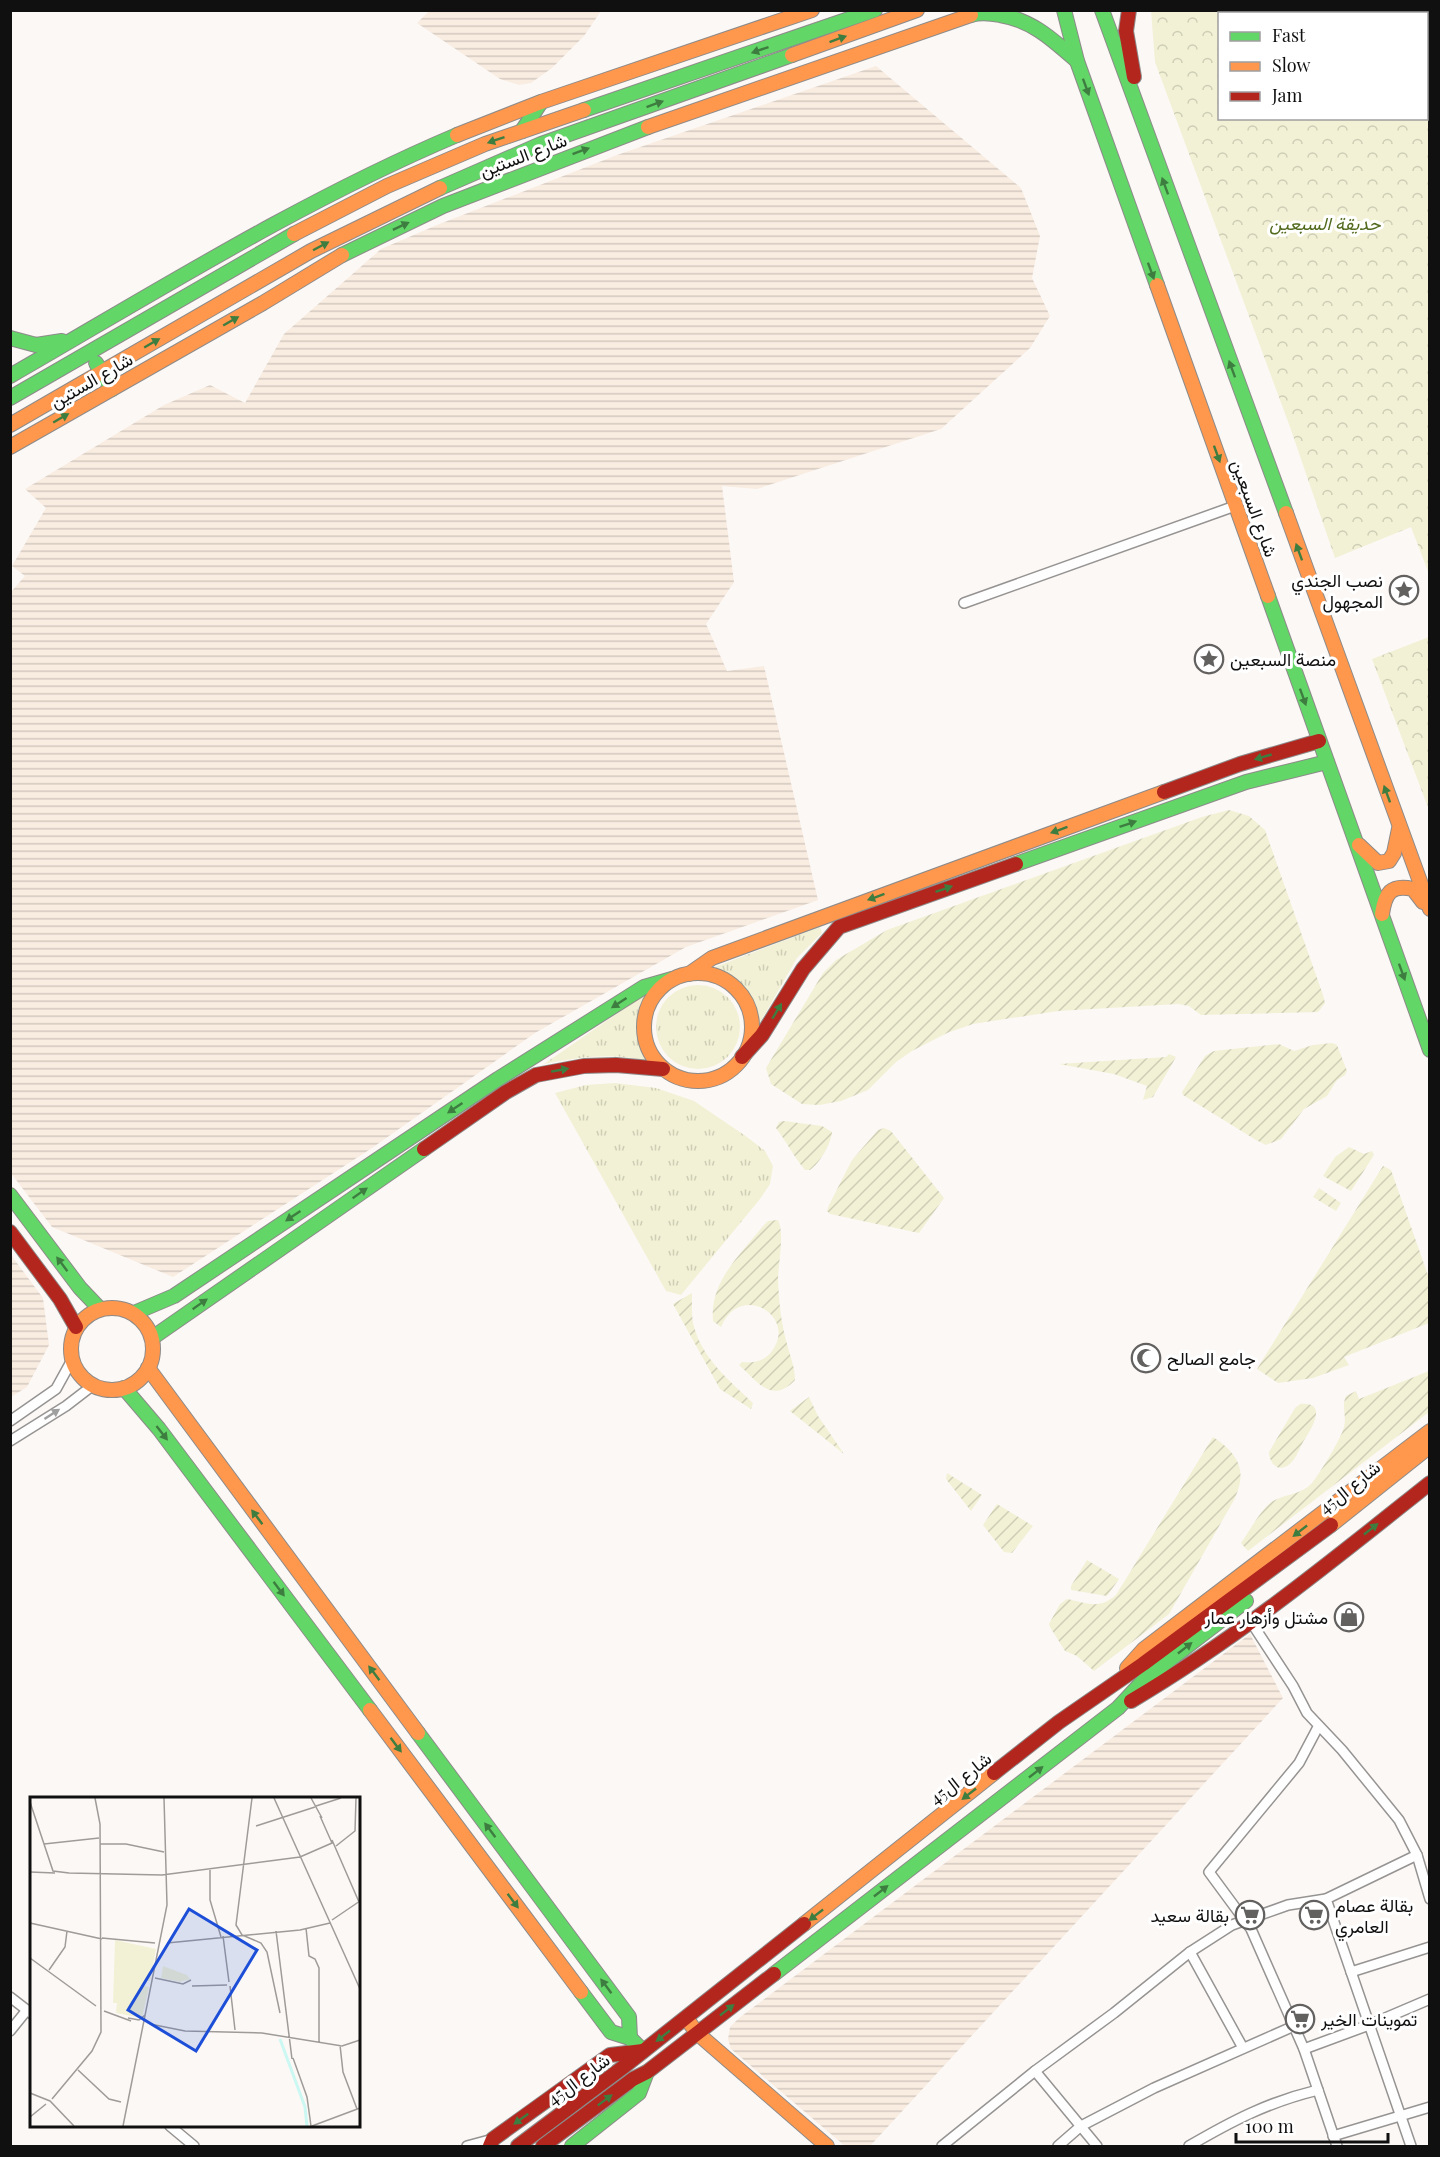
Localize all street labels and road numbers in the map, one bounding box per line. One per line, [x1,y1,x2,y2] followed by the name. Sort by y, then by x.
[476,127,571,184] street label: شارع الستين
[45,347,137,414] street label: شارع الستين
[1225,456,1284,560] street label: شارع السبعين
[1313,1455,1385,1520] street label: شارع ال45
[924,1746,997,1811] street label: شارع ال45
[542,2048,615,2111] street label: شارع ال45

